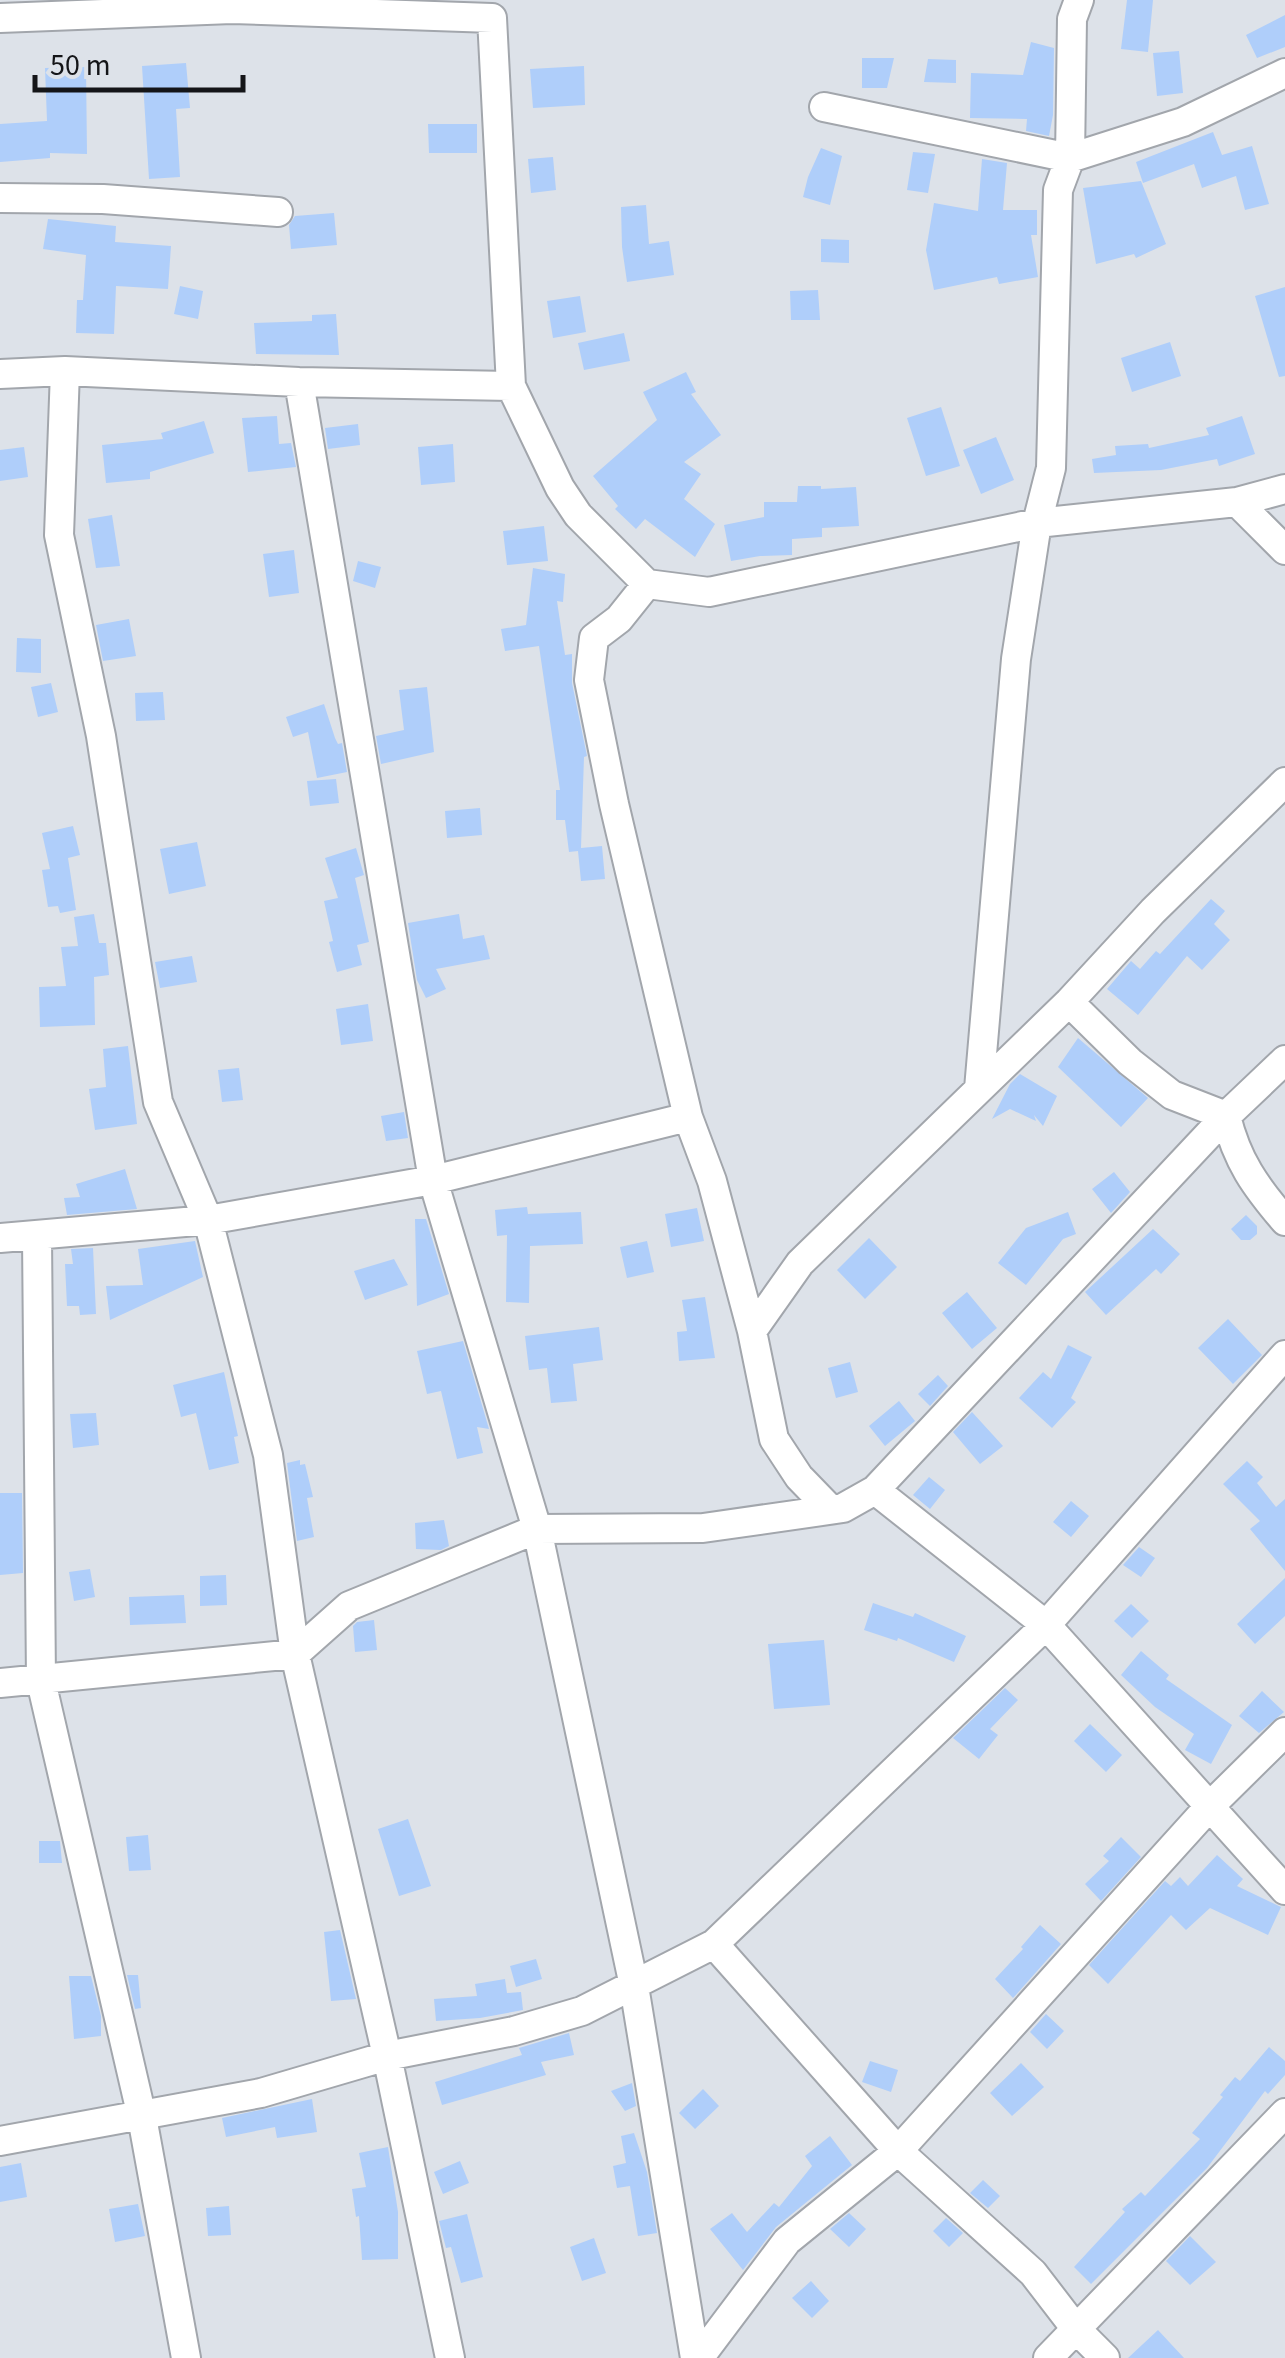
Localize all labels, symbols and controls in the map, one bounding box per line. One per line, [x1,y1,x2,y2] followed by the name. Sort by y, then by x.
[35,30,242,92] scale bar
[50,44,111,87] text: 50 m

